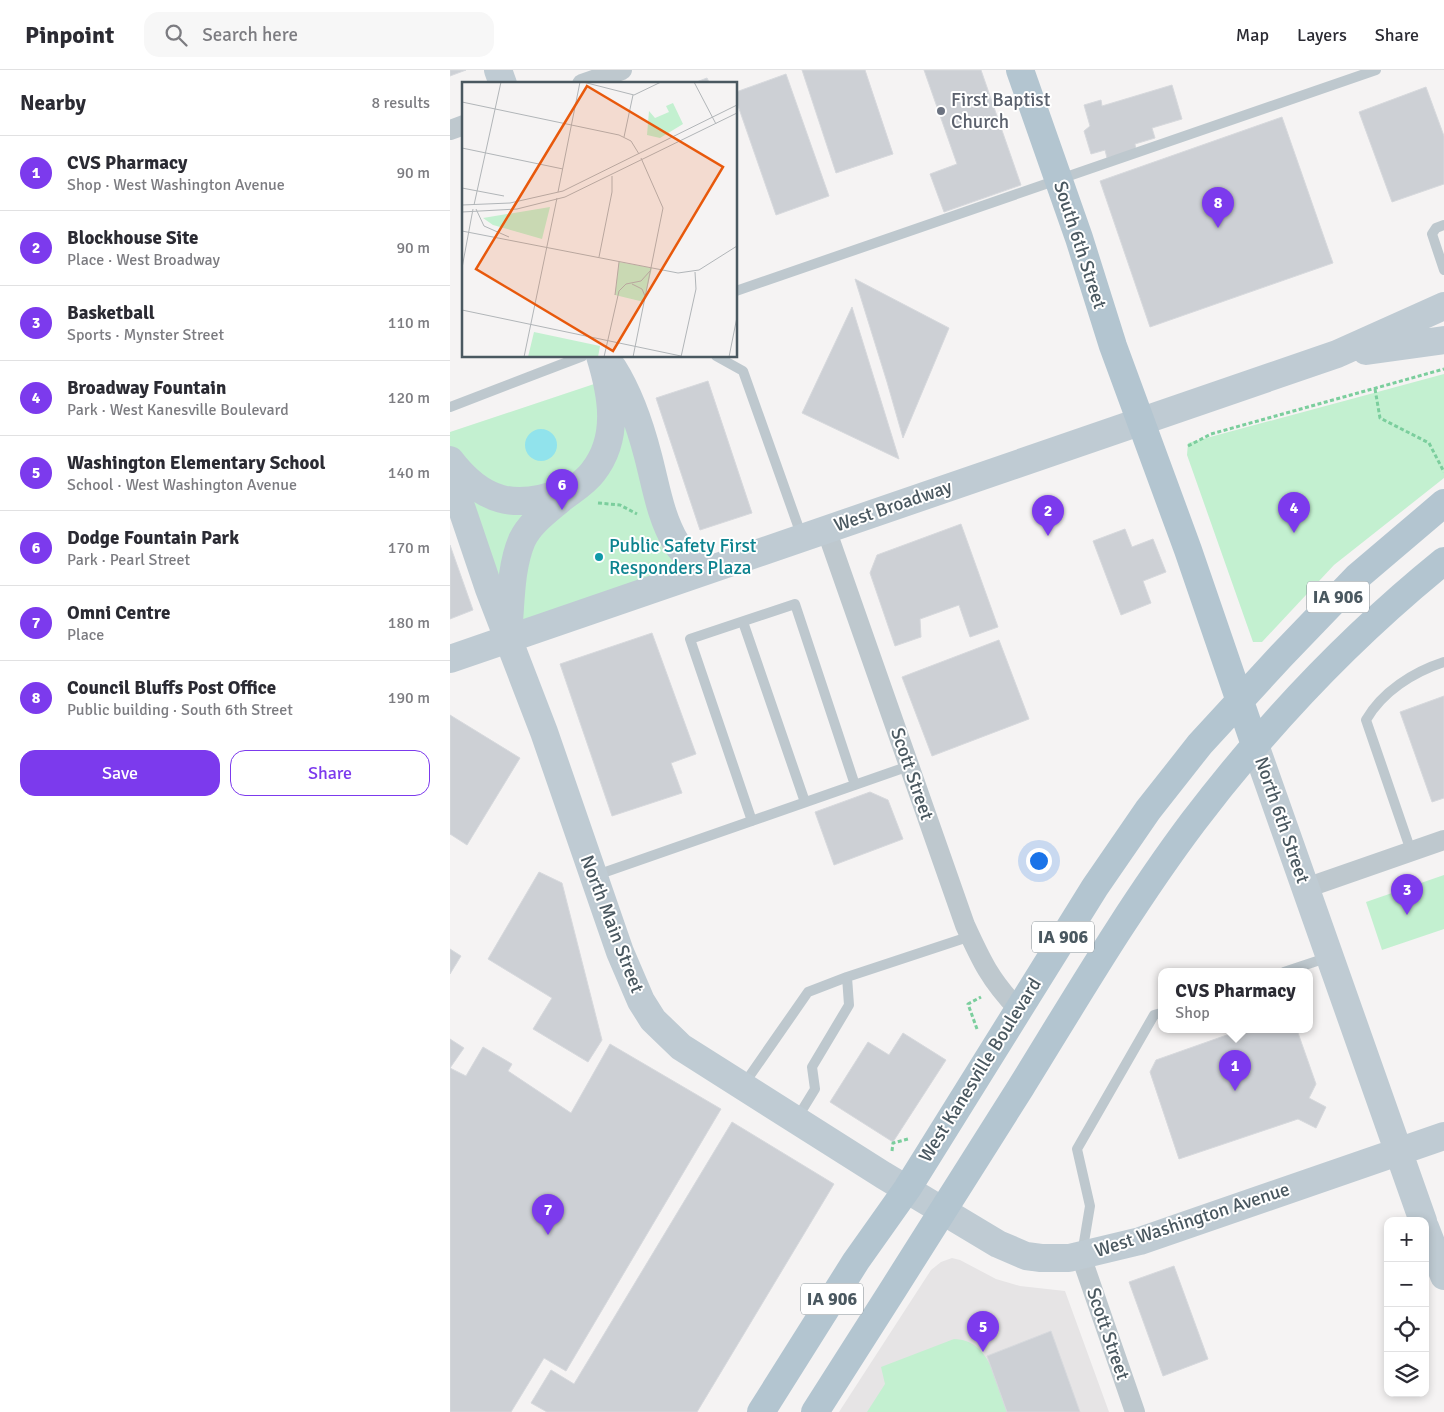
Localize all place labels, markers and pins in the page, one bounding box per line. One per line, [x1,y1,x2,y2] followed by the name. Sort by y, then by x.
[951,88,1051,134] place label: First Baptist Church
[935,105,947,117] marker: First Baptist Church
[1202,187,1234,228] pin: 8
[546,469,578,510] pin: 6
[1278,492,1310,533] pin: 4
[1032,495,1064,536] pin: 2
[609,534,757,580] place label: Public Safety First Responders Plaza
[593,551,605,563] marker: Public Safety First Responders Plaza
[1391,874,1423,915] pin: 3
[1219,1050,1251,1091] pin: 1
[532,1194,564,1235] pin: 7
[967,1311,999,1352] pin: 5

